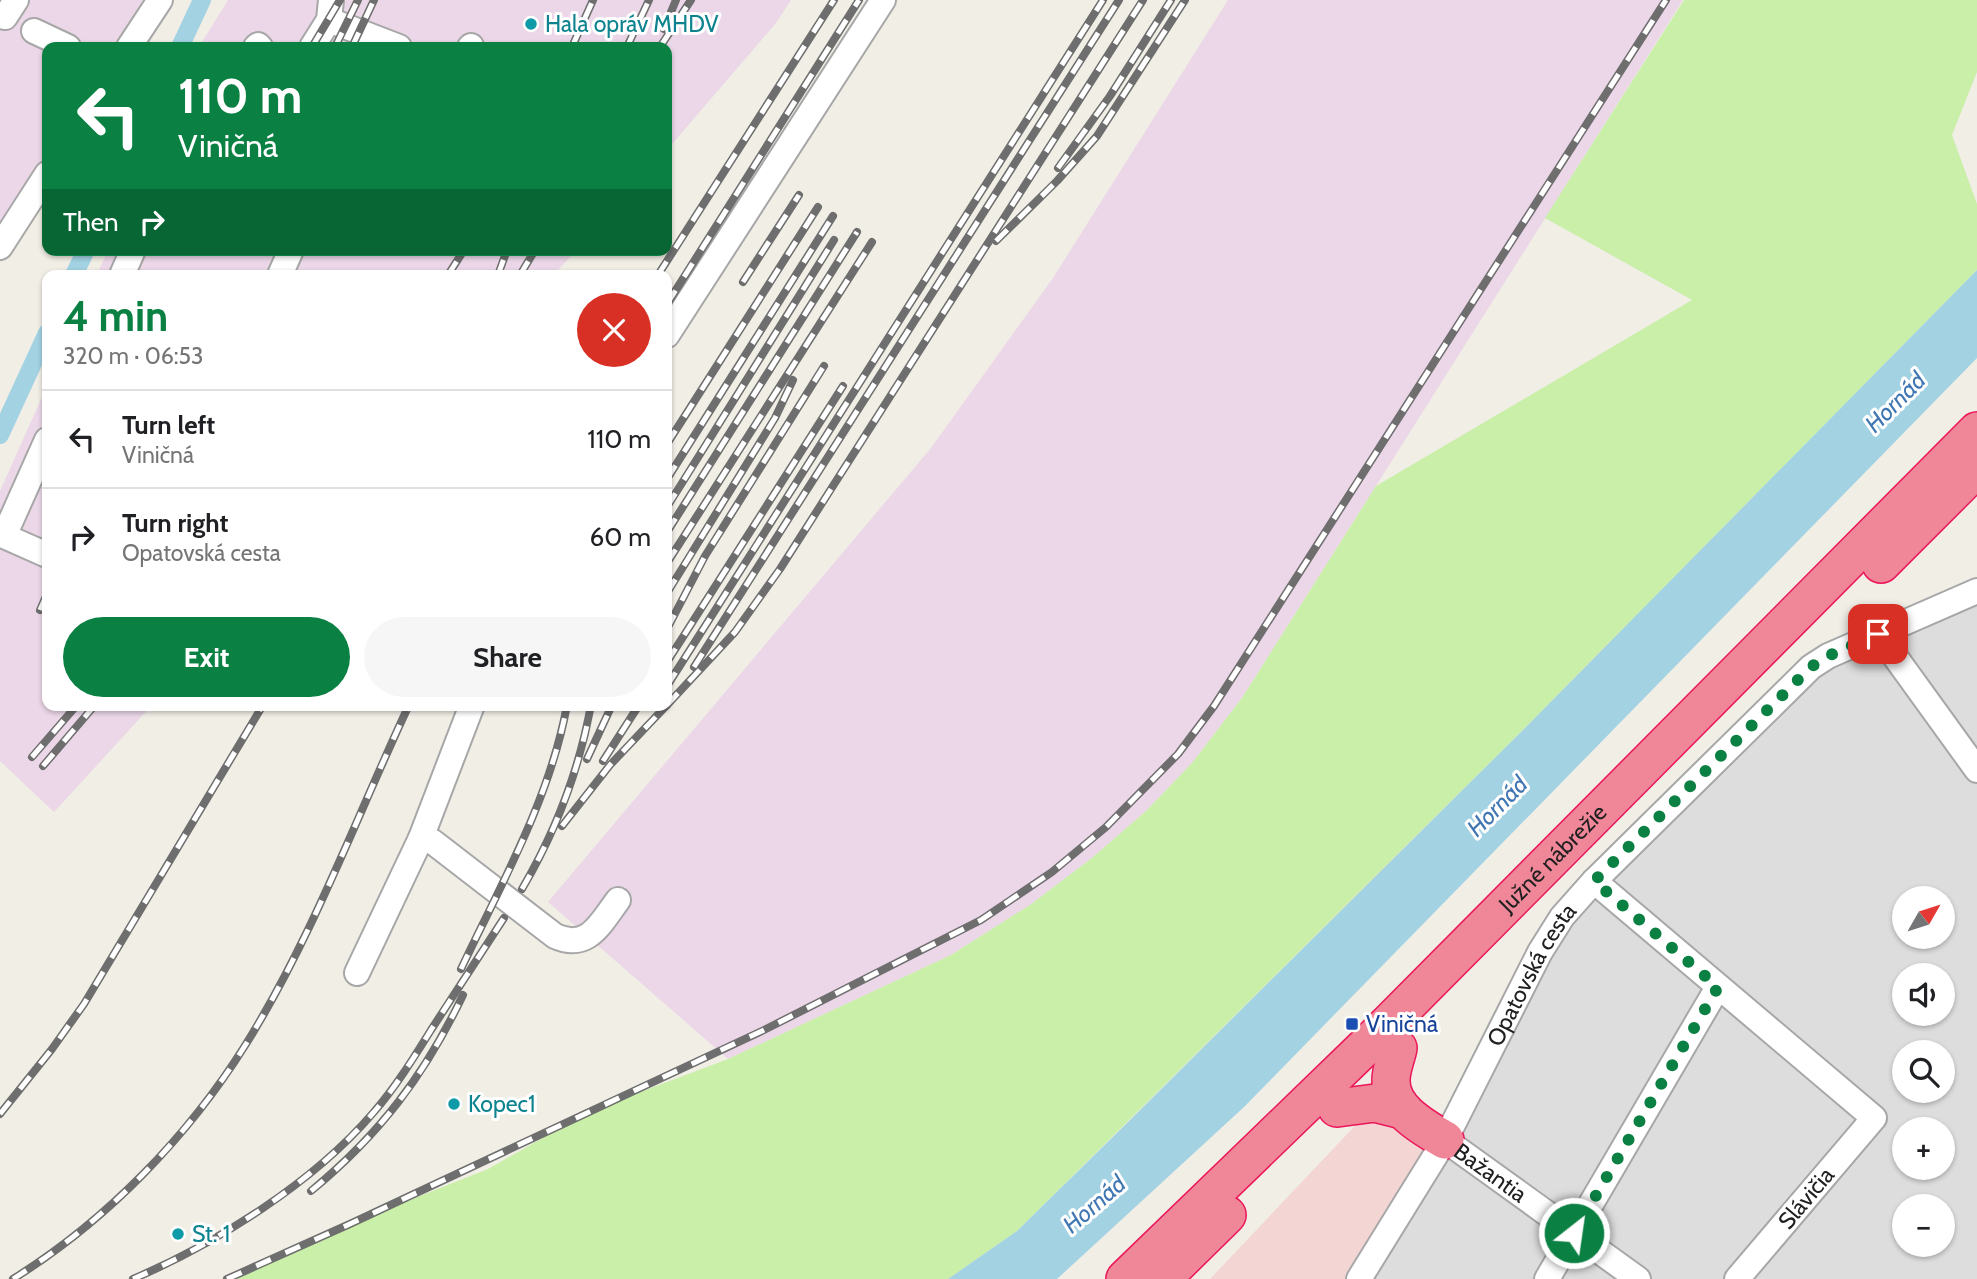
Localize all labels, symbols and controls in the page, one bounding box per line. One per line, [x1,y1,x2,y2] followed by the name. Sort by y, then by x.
[545,10,719,38] place label: Hala opráv MHDV
[523,16,539,32] marker: Hala opráv MHDV
[178,66,302,125] text: 110 m
[63,70,154,161] icon: left
[178,126,278,165] text: Viničná
[133,203,171,241] icon: right
[63,206,119,238] text: Then
[63,290,168,342] text: 4 min
[577,293,651,367] button: close
[63,342,204,370] text: 320 m · 06:53
[1859,365,1932,438] water label: Hornád
[122,409,215,441] text: Turn left
[63,420,101,458] icon: left
[587,423,651,455] text: 110 m
[122,441,194,469] text: Viničná
[122,507,228,539] text: Turn right
[63,518,101,556] icon: right
[589,521,651,553] text: 60 m
[122,539,281,567] text: Opatovská cesta
[1848,604,1908,664] pin
[1859,615,1897,653] icon: arrive
[63,617,350,697] button: Exit
[364,617,651,697] button: Share
[1461,769,1534,842] water label: Hornád
[1492,798,1613,919] street label: Južné nábrežie
[1892,886,1955,948] north arrow
[1892,886,1955,1257] map controls
[1481,897,1582,1051] street label: Opatovská cesta
[1892,963,1955,1026] button: sound
[1366,1010,1438,1038] place label: Viničná
[1344,1016,1360,1032] marker: Viničná
[1892,1040,1955,1103] button: search
[468,1090,535,1118] place label: Kopec1
[446,1096,462,1112] marker: Kopec1
[1892,1117,1955,1180] button: +
[1449,1137,1532,1208] street label: Bažantia
[1772,1161,1840,1235] street label: Slávičia
[1057,1169,1132,1239] water label: Hornád
[1892,1194,1955,1257] button: −
[1537,1196,1611,1270] position arrow
[192,1220,230,1248] place label: St. 1
[170,1226,186,1242] marker: St. 1

